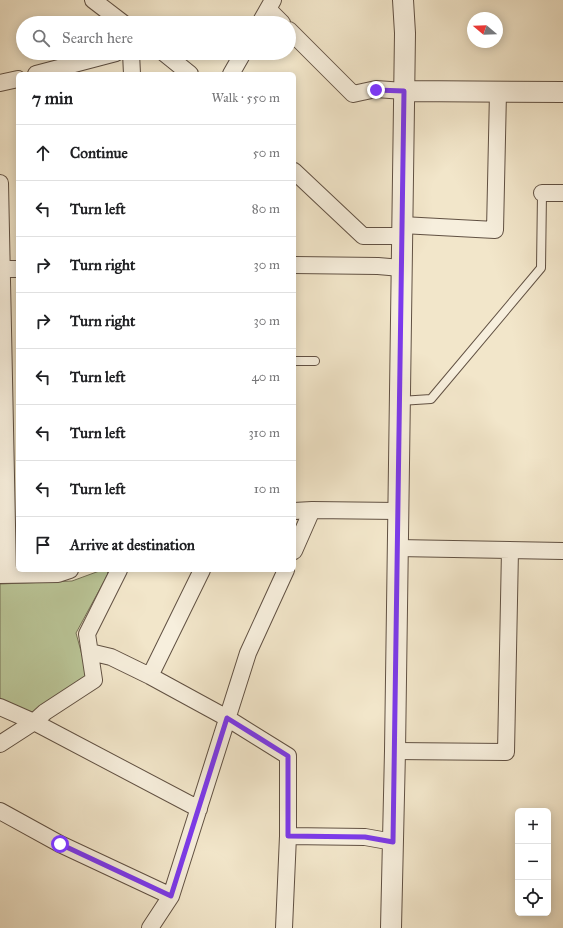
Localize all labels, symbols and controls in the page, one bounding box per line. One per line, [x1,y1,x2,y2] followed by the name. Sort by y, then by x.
[467,12,503,48] north arrow
[16,16,296,60] search box
[30,27,52,49] icon: search
[62,29,133,47] text: Search here
[367,81,385,99] route end
[32,88,73,109] text: 7 min
[211,90,280,106] text: Walk · 550 m
[32,142,54,164] icon: ahead
[70,144,128,162] text: Continue
[253,145,280,161] text: 50 m
[32,198,54,220] icon: left
[70,200,126,218] text: Turn left
[252,201,280,217] text: 80 m
[32,254,54,276] icon: right
[70,256,135,274] text: Turn right
[254,257,280,273] text: 30 m
[32,310,54,332] icon: right
[70,312,135,330] text: Turn right
[254,313,280,329] text: 30 m
[32,366,54,388] icon: left
[70,368,126,386] text: Turn left
[251,369,280,385] text: 40 m
[32,422,54,444] icon: left
[70,424,126,442] text: Turn left
[248,425,280,441] text: 310 m
[32,478,54,500] icon: left
[70,480,126,498] text: Turn left
[254,481,280,497] text: 10 m
[32,534,54,556] icon: arrive
[70,536,195,554] text: Arrive at destination
[515,808,551,916] map controls
[515,808,551,844] button: +
[51,835,69,853] route start
[515,844,551,880] button: −
[515,880,551,916] button: locate

